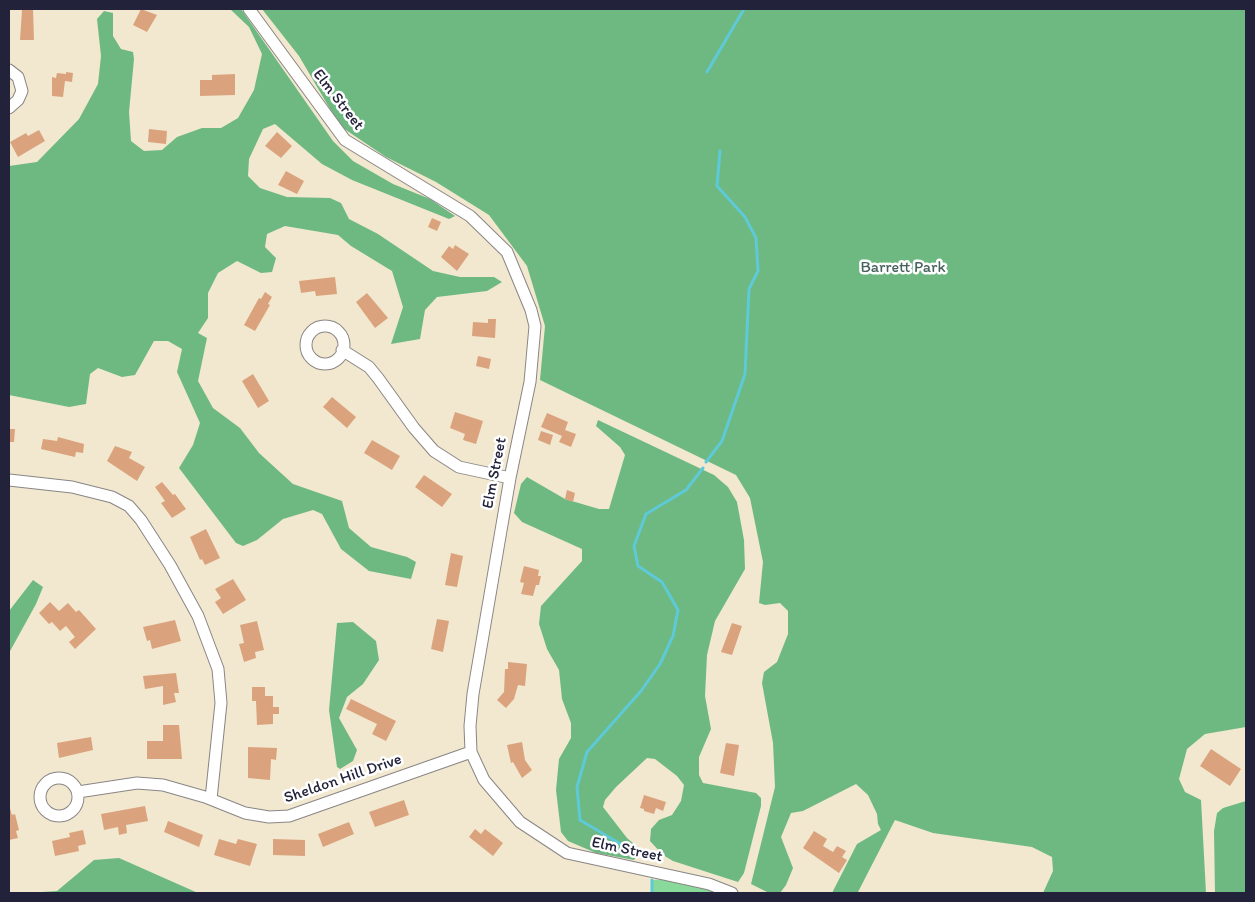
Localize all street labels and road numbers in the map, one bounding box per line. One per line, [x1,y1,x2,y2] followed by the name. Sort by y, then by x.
[308,66,368,134] street label: Elm Street
[479,436,511,510] street label: Elm Street
[282,750,404,808] street label: Sheldon Hill Drive
[590,833,664,867] street label: Elm Street

